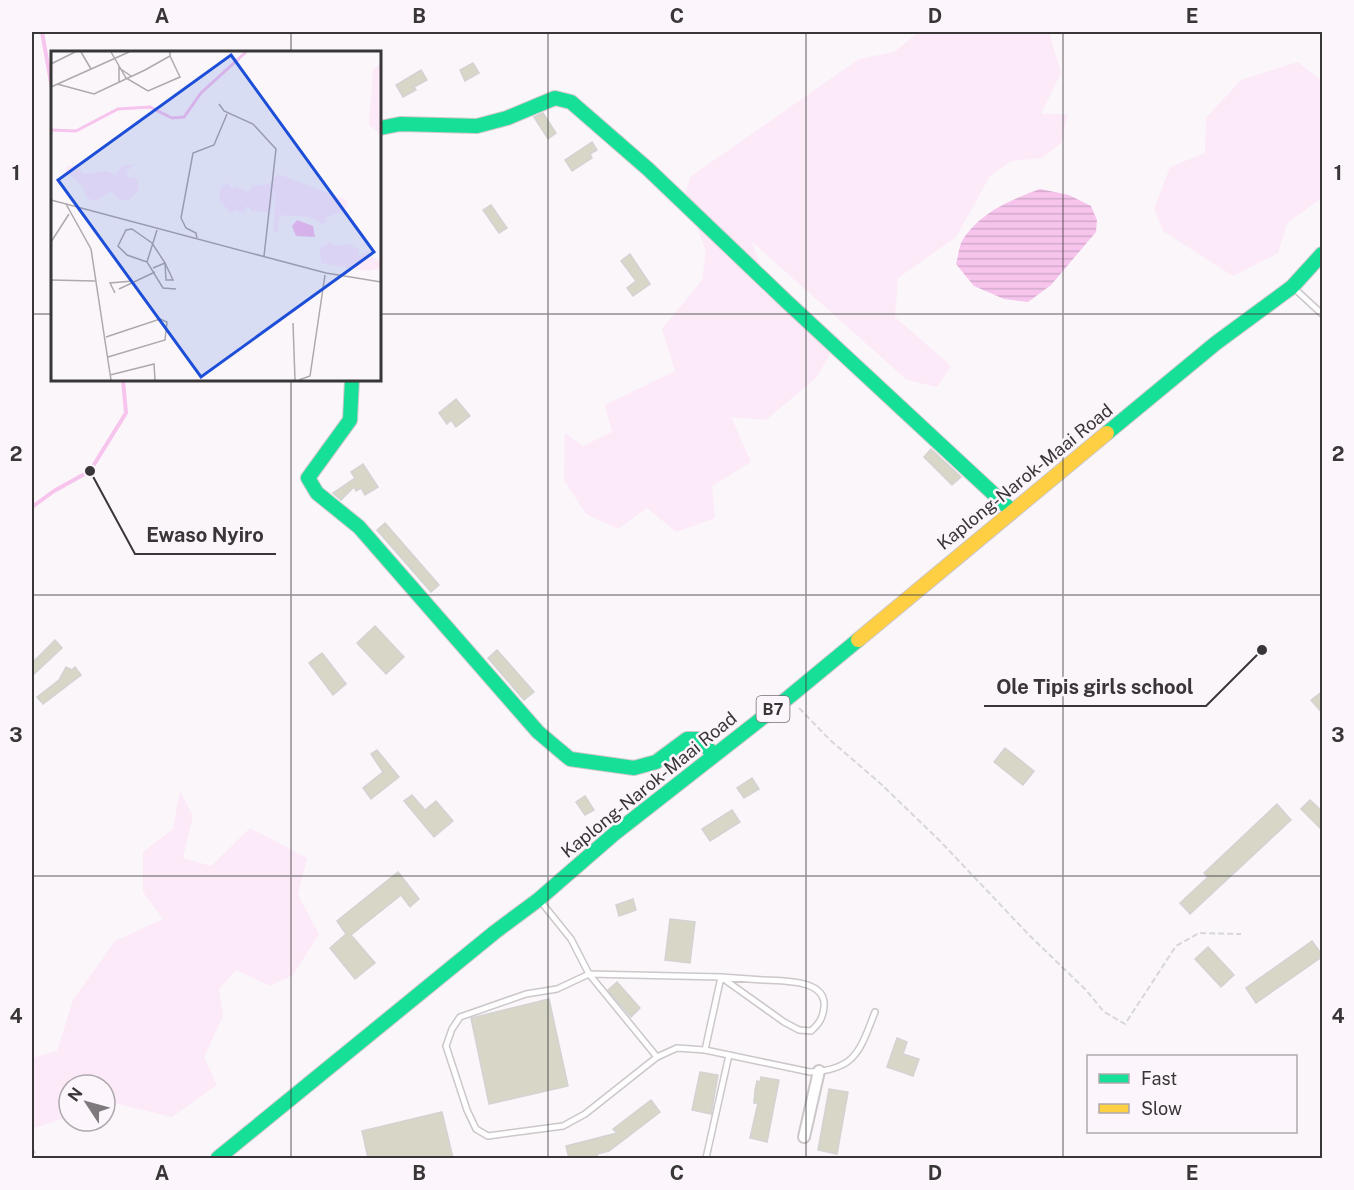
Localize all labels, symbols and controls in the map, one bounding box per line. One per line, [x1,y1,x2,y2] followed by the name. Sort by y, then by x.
[155,4,169,28] text: A
[412,4,426,28] text: B
[670,4,684,28] text: C
[928,4,942,28] text: D
[1186,4,1198,28] text: E
[51,51,381,381] inset map
[12,161,20,185] text: 1
[1334,161,1342,185] text: 1
[933,399,1117,554] street label: Kaplong-Narok-Maai Road
[10,442,22,466] text: 2
[1332,442,1344,466] text: 2
[135,516,276,554] callout: Ewaso Nyiro
[146,523,264,547] text: Ewaso Nyiro
[984,668,1206,706] callout: Ole Tipis girls school
[996,675,1194,699] text: Ole Tipis girls school
[756,696,790,722] road number: B7
[557,707,741,862] street label: Kaplong-Narok-Maai Road
[9,723,23,747] text: 3
[1331,723,1345,747] text: 3
[9,1004,23,1028] text: 4
[1331,1004,1345,1028] text: 4
[1087,1055,1297,1133] legend
[1141,1068,1177,1089] text: Fast
[57,1073,117,1133] north arrow
[64,1084,87,1105] text: N
[1141,1098,1182,1119] text: Slow
[155,1161,169,1185] text: A
[412,1161,426,1185] text: B
[670,1161,684,1185] text: C
[928,1161,942,1185] text: D
[1186,1161,1198,1185] text: E

